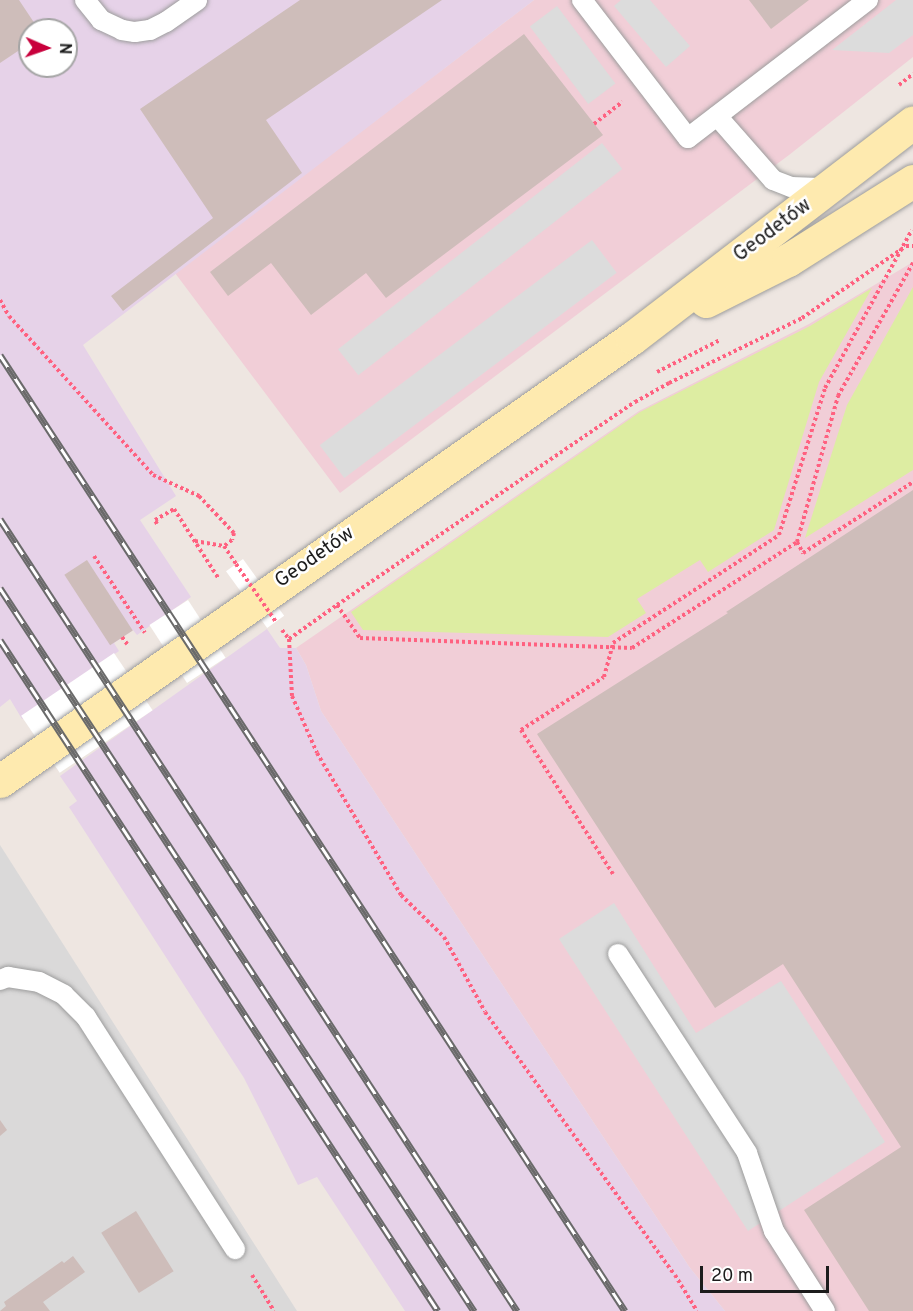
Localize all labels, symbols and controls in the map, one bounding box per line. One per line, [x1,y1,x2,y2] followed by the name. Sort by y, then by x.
[18,18,78,78] north arrow
[54,42,74,55] text: N
[729,194,817,268] street label: Geodetów
[271,522,359,594] street label: Geodetów
[703,1254,832,1292] scale bar
[711,1265,753,1288] text: 20 m

